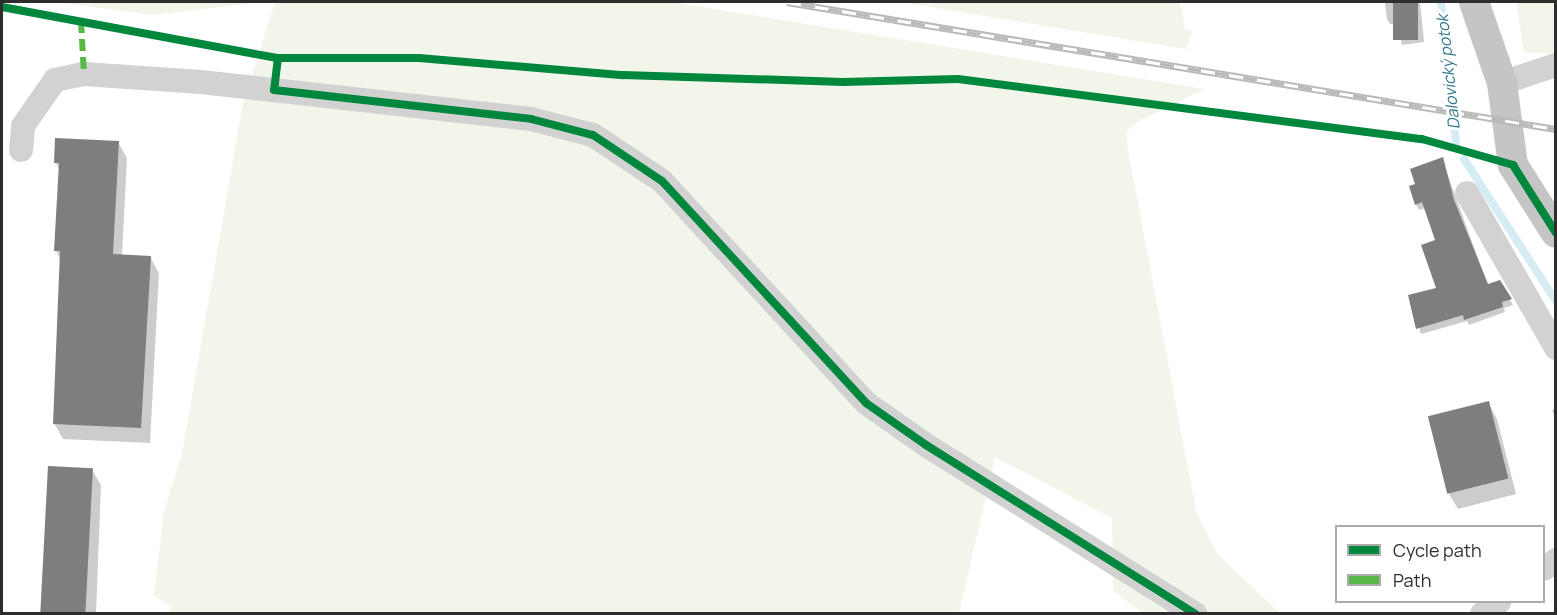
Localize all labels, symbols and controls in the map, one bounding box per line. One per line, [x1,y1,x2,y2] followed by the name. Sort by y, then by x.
[1432,14,1464,130] water label: Dalovický potok
[1335,525,1545,603] legend
[1393,538,1482,562] text: Cycle path
[1393,568,1431,592] text: Path

